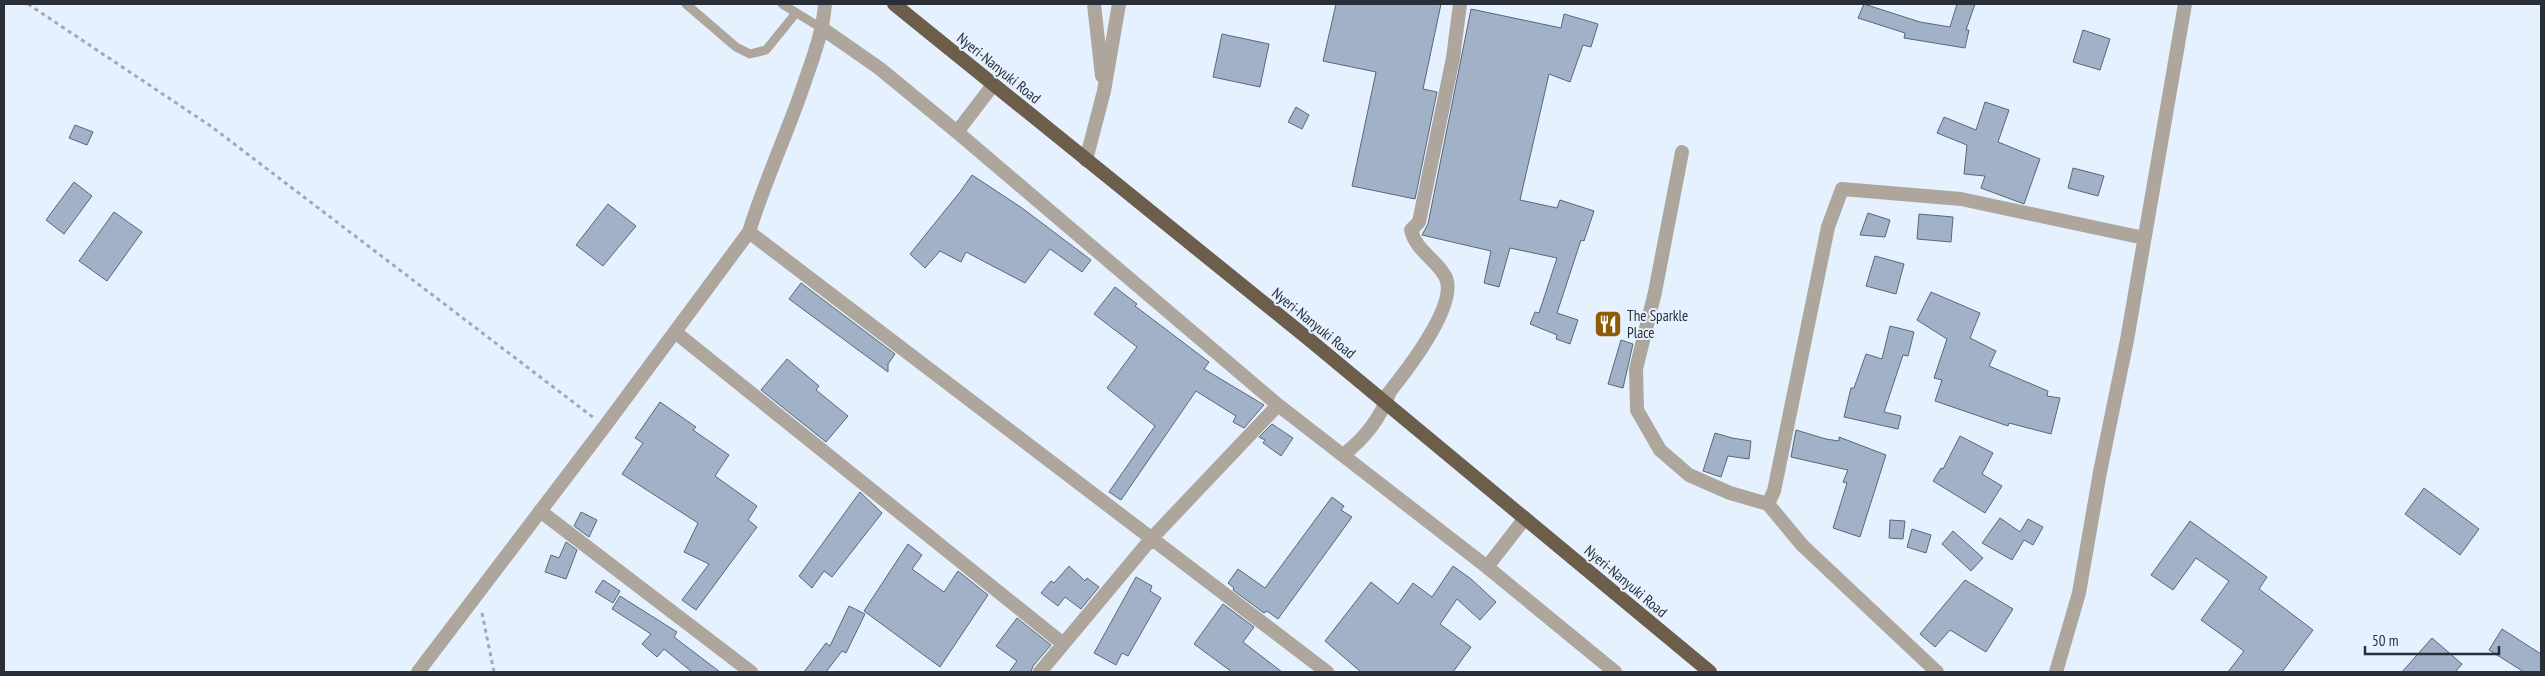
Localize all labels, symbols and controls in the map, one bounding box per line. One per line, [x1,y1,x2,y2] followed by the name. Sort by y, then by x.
[953,28,1045,108] street label: Nyeri-Nanyuki Road
[1268,283,1360,363] street label: Nyeri-Nanyuki Road
[1627,306,1688,342] place label: The Sparkle Place
[1593,309,1623,339] restaurant icon: The Sparkle Place
[1581,541,1671,621] street label: Nyeri-Nanyuki Road
[2365,624,2499,656] scale bar
[2372,631,2398,650] text: 50 m

